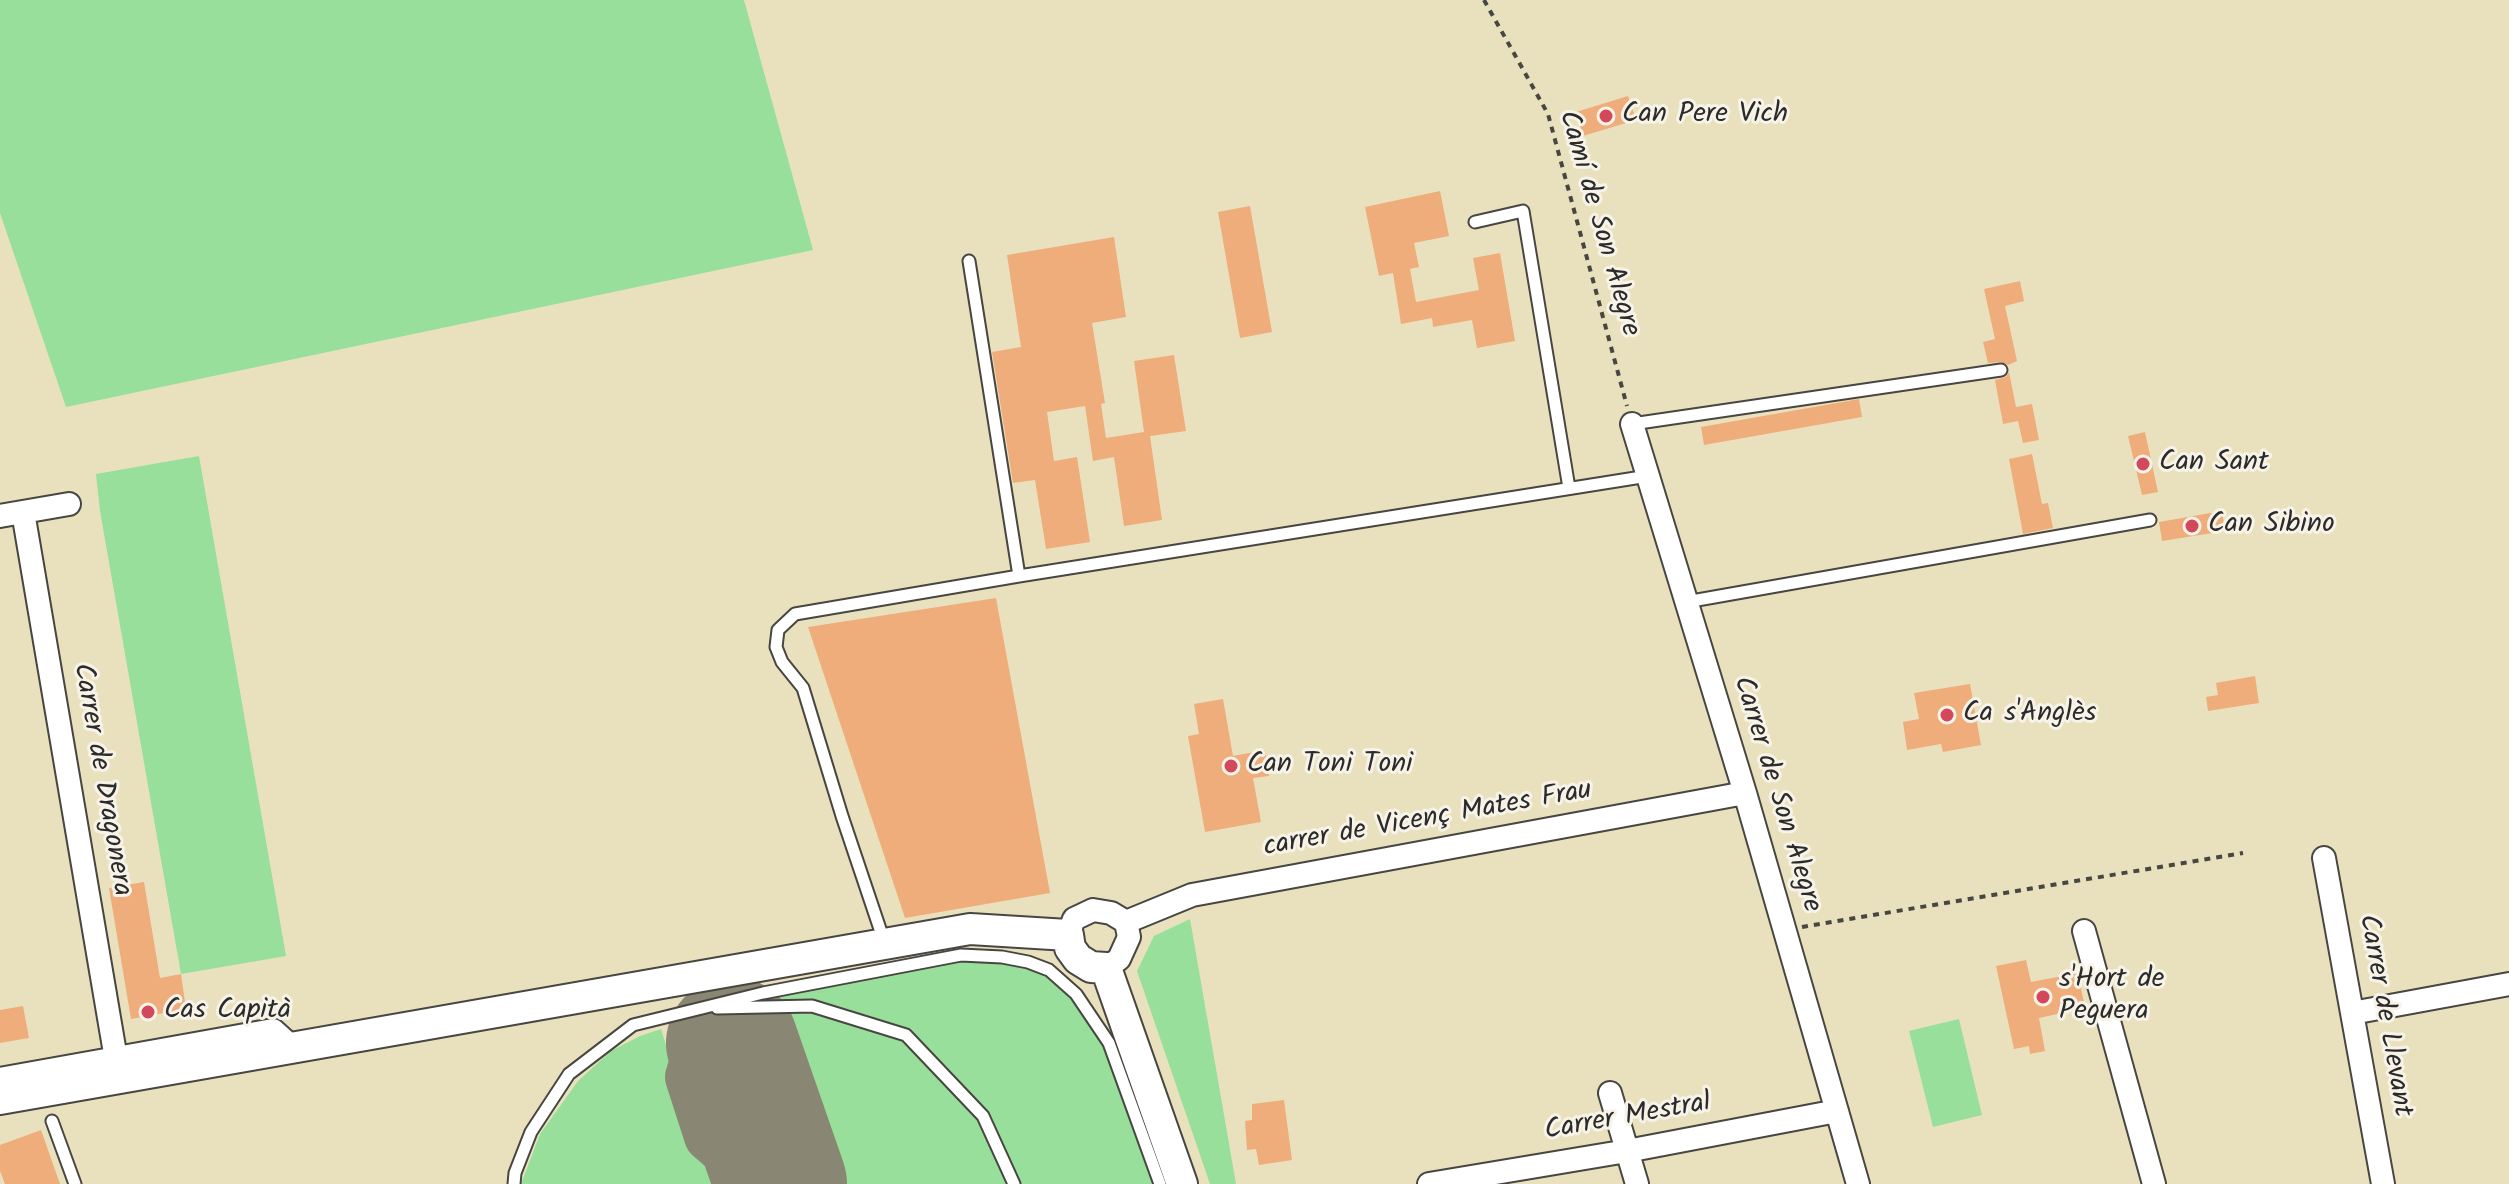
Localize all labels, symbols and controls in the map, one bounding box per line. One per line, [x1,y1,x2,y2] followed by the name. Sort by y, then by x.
[1622,99,1788,133] place label: Can Pere Vich
[1549,107,1645,341] street label: Camí de Son Alegre
[1597,107,1615,125] marker: Can Pere Vich
[2159,447,2269,481] place label: Can Sant
[2134,455,2152,473] marker: Can Sant
[2208,509,2335,543] place label: Can Sibino
[2183,517,2201,535] marker: Can Sibino
[63,661,137,899] street label: Carrer de Dragonera
[1723,673,1827,917] street label: Carrer de Son Alegre
[1963,698,2096,732] place label: Ca s'Anglès
[1938,706,1956,724] marker: Ca s'Anglès
[1247,749,1413,783] place label: Can Toni Toni
[1222,757,1240,775] marker: Can Toni Toni
[1261,776,1595,866] street label: carrer de Vicenç Mates Frau
[2349,912,2417,1120] street label: Carrer de Llevant
[2059,964,2164,1030] place label: s'Hort de Peguera
[2034,988,2052,1006] marker: s'Hort de Peguera
[164,995,291,1029] place label: Cas Capità
[139,1003,157,1021] marker: Cas Capità
[1542,1088,1714,1150] street label: Carrer Mestral

